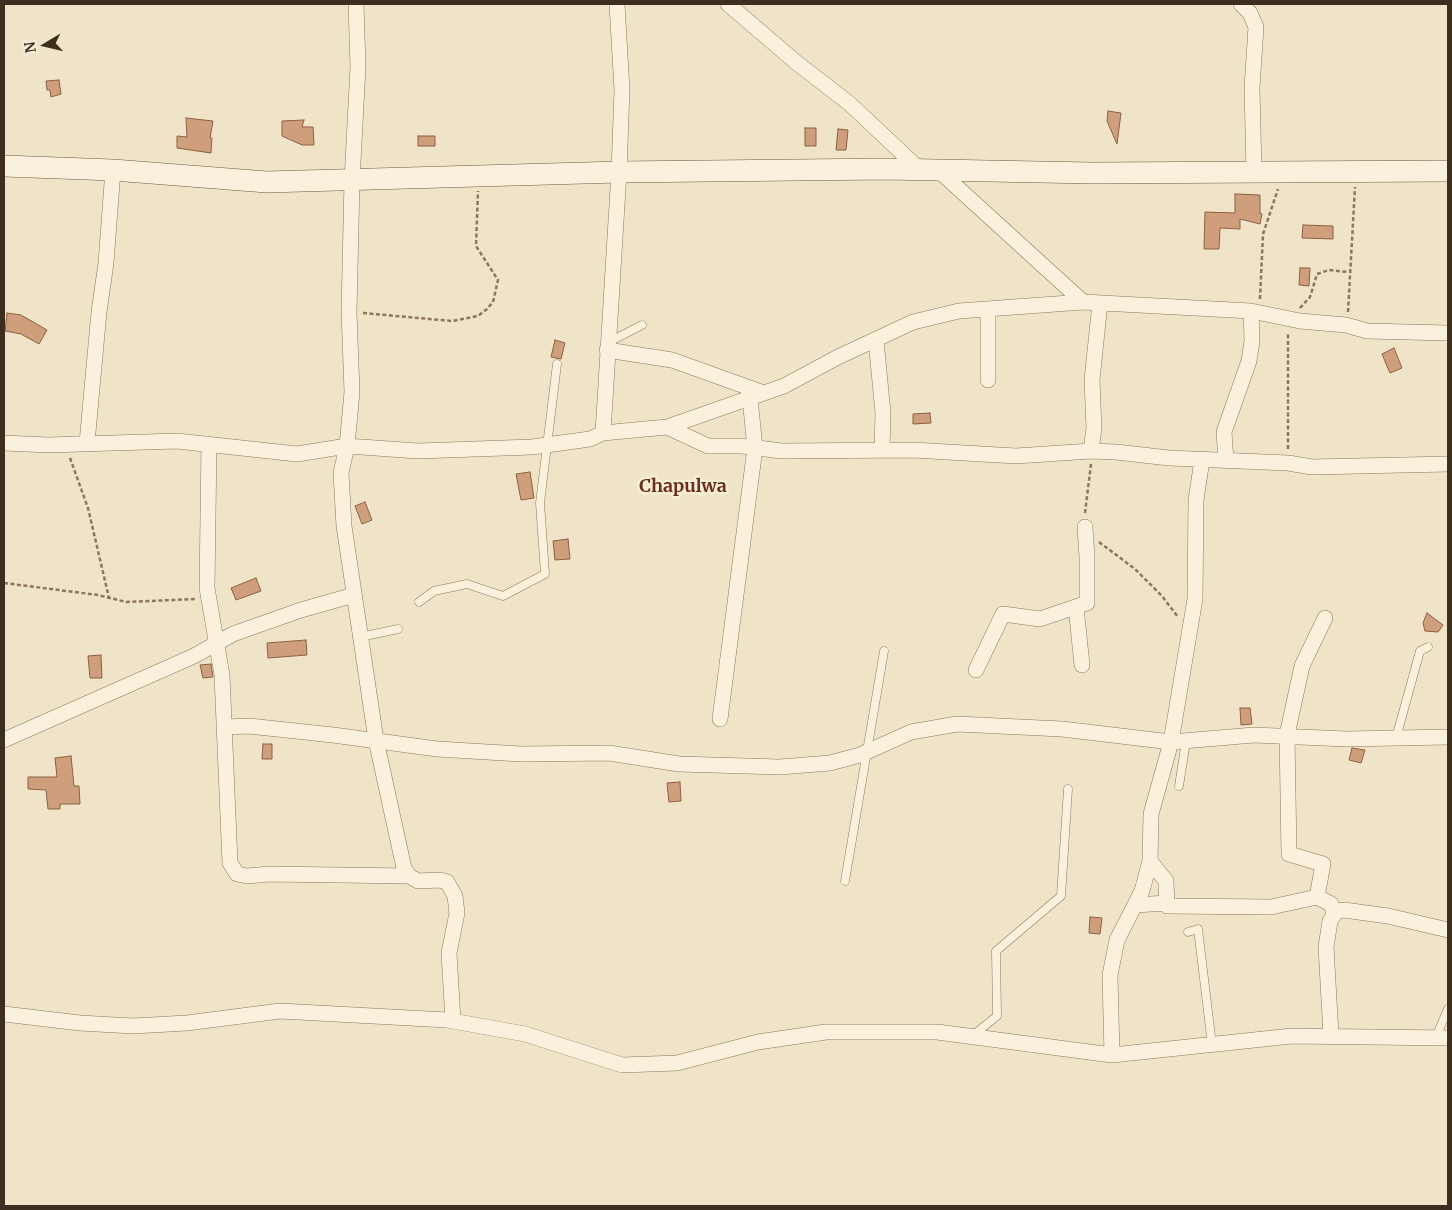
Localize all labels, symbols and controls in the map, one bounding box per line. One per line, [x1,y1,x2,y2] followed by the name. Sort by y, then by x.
[20,20,70,70] north arrow
[20,40,40,54] text: N
[639,476,727,498] district label: Chapulwa

